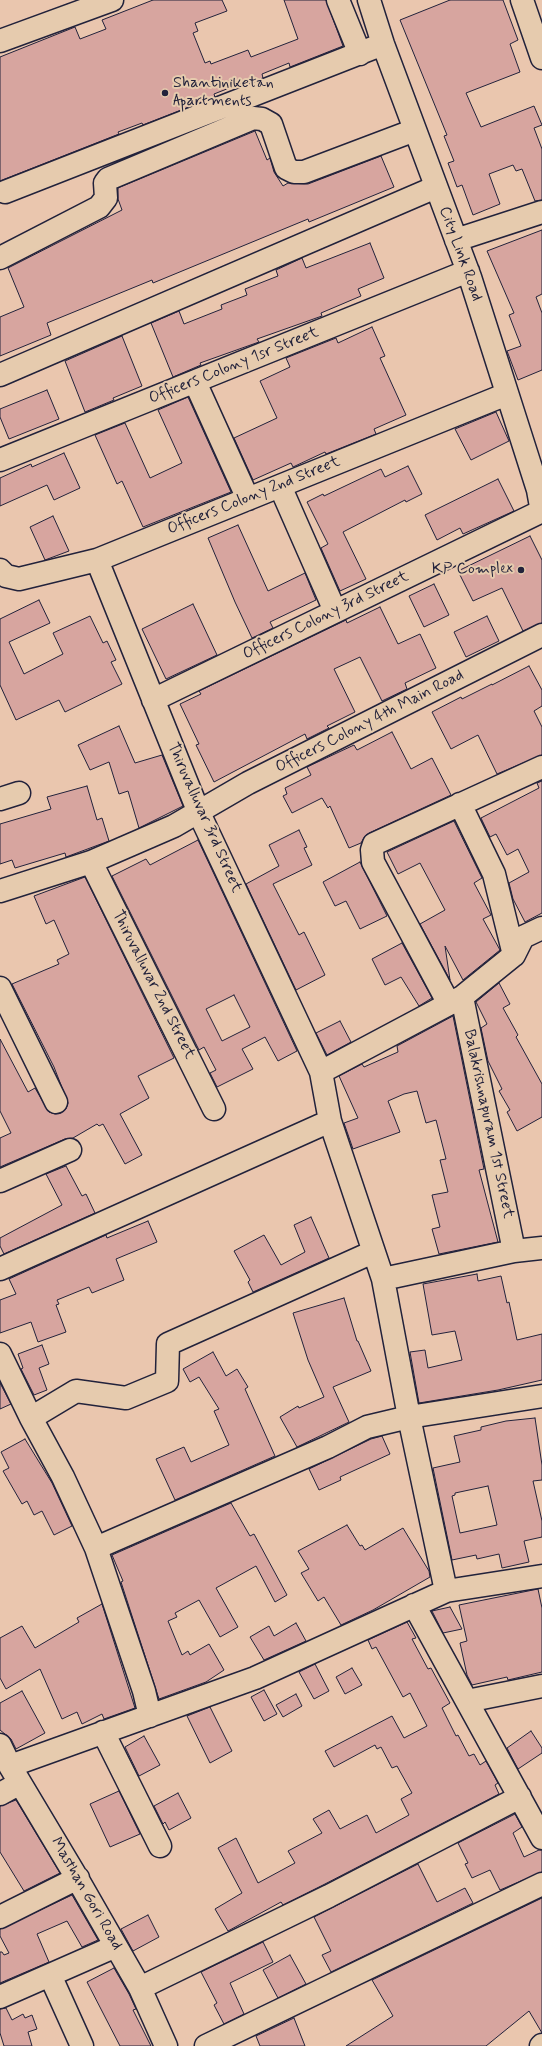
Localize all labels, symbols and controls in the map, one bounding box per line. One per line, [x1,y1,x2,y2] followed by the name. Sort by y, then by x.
[173,74,274,112] place label: Shantiniketan Apartments
[160,88,170,98] marker: Shantiniketan Apartments
[434,204,486,304] street label: City Link Road
[146,323,322,409] street label: Officers Colony 1sr Street
[165,453,343,539] street label: Officers Colony 2nd Street
[432,560,513,580] place label: KP Complex
[516,565,526,575] marker: KP Complex
[240,567,412,665] street label: Officers Colony 3rd Street
[273,666,467,778] street label: Officers Colony 4th Main Road
[162,740,246,896] street label: Thiruvalluvar 3rd Street
[107,907,199,1063] street label: Thiruvalluvar 2nd Street
[459,1028,517,1220] street label: Balakrishnapuram 1st Street
[46,1834,126,1954] street label: Masthan Gori Road

